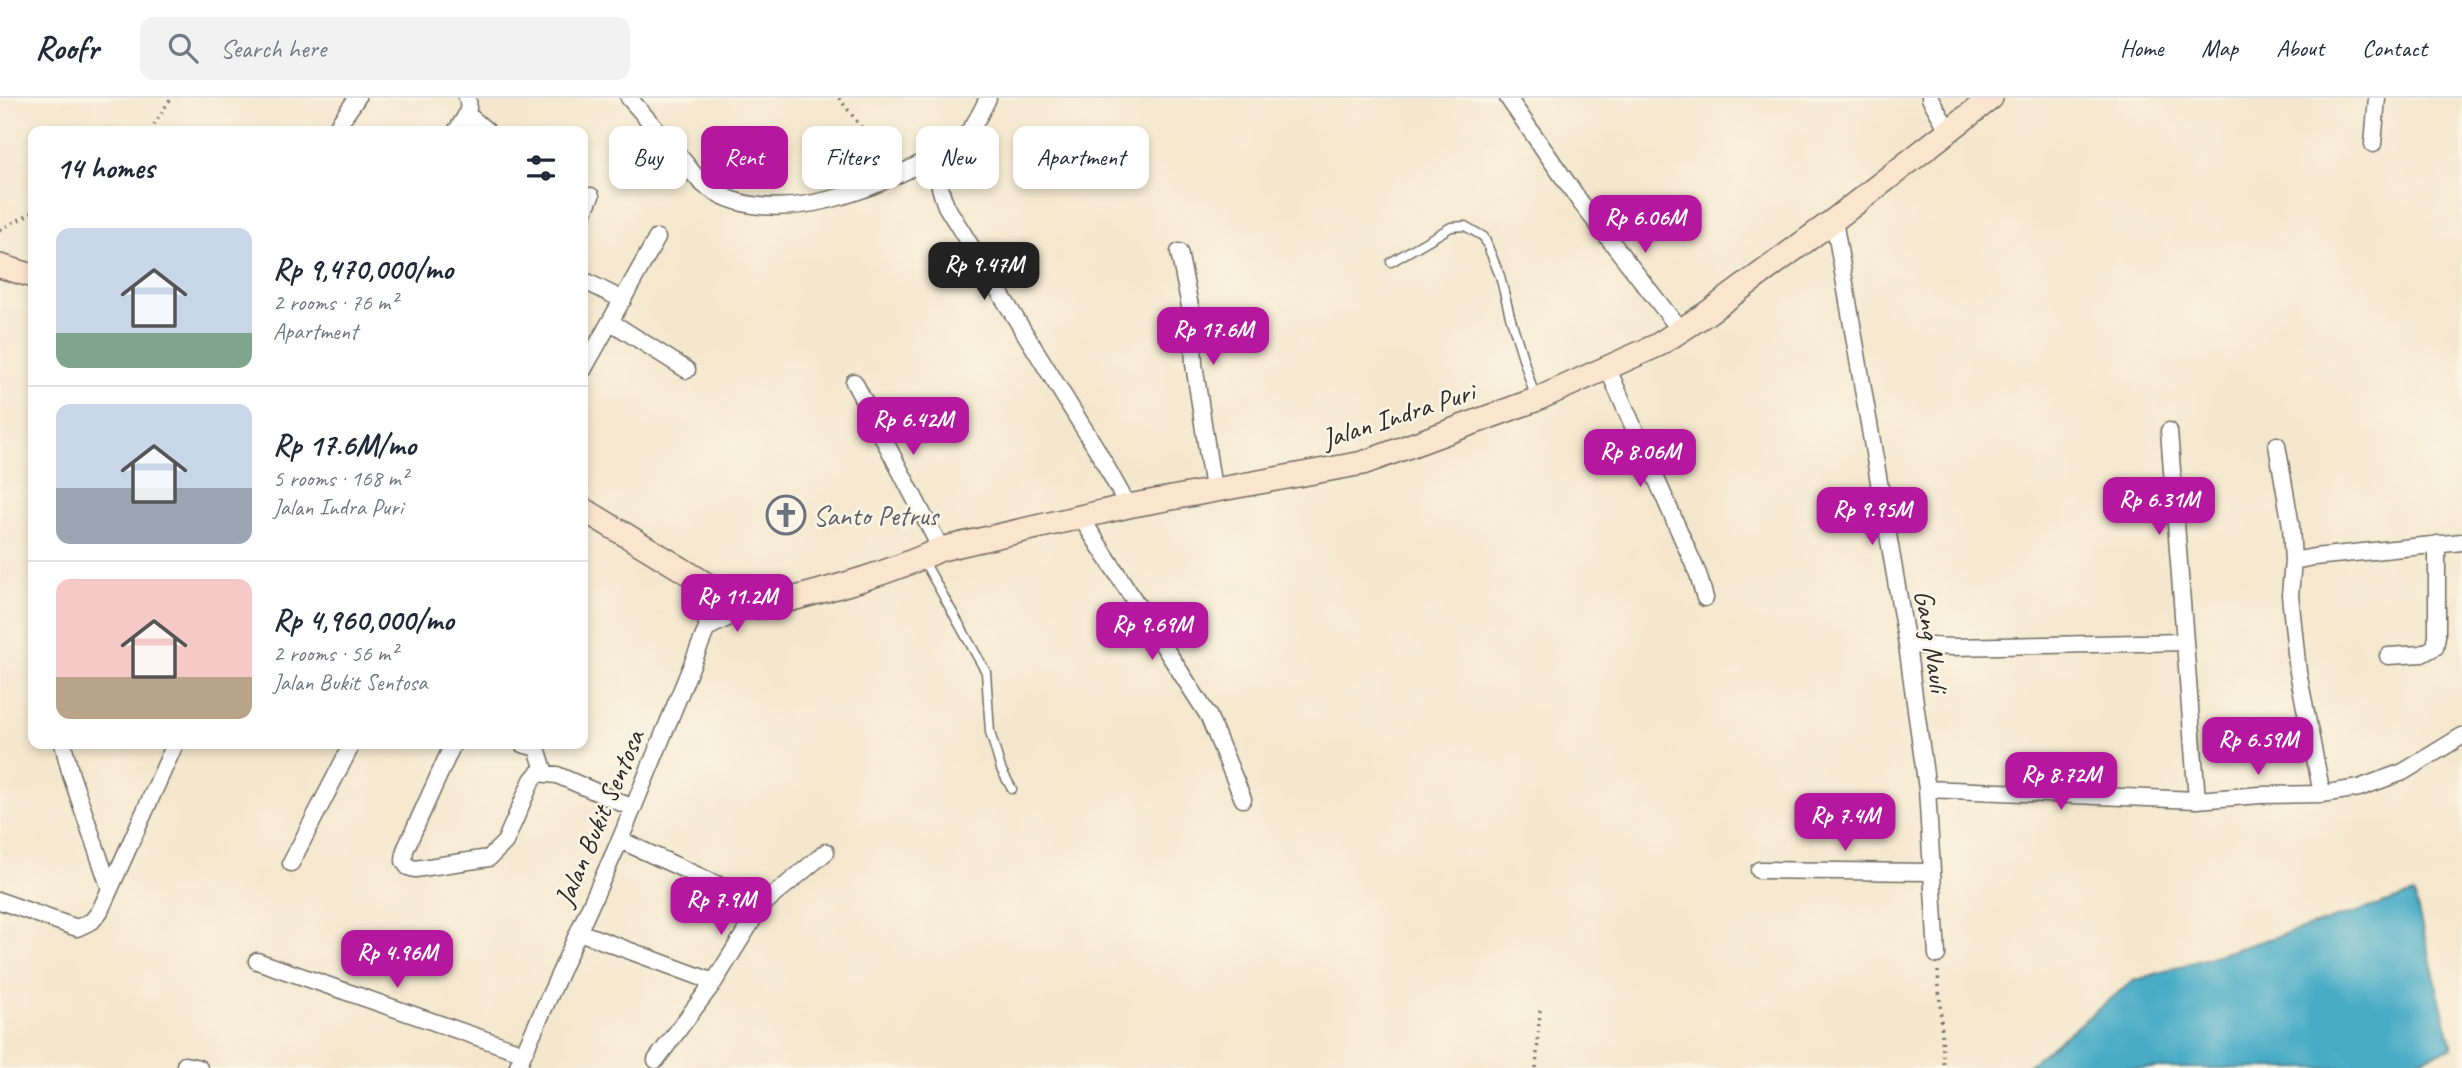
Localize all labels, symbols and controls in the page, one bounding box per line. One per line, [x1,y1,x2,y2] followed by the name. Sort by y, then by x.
[140,17,630,80] search box
[35,27,98,69] text: Roofr
[164,29,202,67] icon: search
[220,32,326,65] text: Search here
[2120,33,2163,63] text: Home
[2201,33,2238,63] text: Map
[2276,33,2324,63] text: About
[2362,33,2427,63] text: Contact
[609,126,687,189] chip: Buy
[701,126,788,189] chip: Rent
[802,126,902,189] chip: Filters
[916,126,999,189] chip: New
[1013,126,1149,189] chip: Apartment
[56,149,154,187] text: 14 homes
[522,149,560,187] icon: filters
[1573,195,1717,255] pin: Rp 6.06M
[1605,203,1685,232] text: Rp 6.06M
[912,242,1056,302] pin: Rp 9.47M
[273,250,453,288] text: Rp 9,470,000/mo
[944,250,1024,279] text: Rp 9.47M
[112,256,196,340] icon: home
[273,288,397,317] text: 2 rooms · 76 m²
[1141,308,1285,367] pin: Rp 17.6M
[1173,315,1253,344] text: Rp 17.6M
[273,317,358,346] text: Apartment
[1315,373,1482,457] street label: Jalan Indra Puri
[841,398,985,457] pin: Rp 6.42M
[873,405,953,434] text: Rp 6.42M
[273,426,416,464] text: Rp 17.6M/mo
[1568,430,1712,489] pin: Rp 8.06M
[112,432,196,516] icon: home
[1600,437,1680,466] text: Rp 8.06M
[273,464,408,493] text: 5 rooms · 168 m²
[2087,478,2231,537] pin: Rp 6.31M
[2119,485,2199,514] text: Rp 6.31M
[1800,488,1944,547] pin: Rp 9.95M
[273,493,403,522] text: Jalan Indra Puri
[765,494,807,536] church icon: Santo Petrus
[1833,495,1911,524] text: Rp 9.95M
[813,498,941,533] place label: Santo Petrus
[665,574,809,634] pin: Rp 11.2M
[697,582,777,611] text: Rp 11.2M
[1907,588,1958,698] street label: Gang Nauli
[273,601,454,639] text: Rp 4,960,000/mo
[1080,602,1224,662] pin: Rp 9.69M
[112,607,196,691] icon: home
[1112,610,1192,639] text: Rp 9.69M
[273,639,397,668] text: 2 rooms · 56 m²
[273,668,427,697] text: Jalan Bukit Sentosa
[2186,718,2330,777] pin: Rp 6.59M
[545,723,652,913] street label: Jalan Bukit Sentosa
[2218,725,2298,754] text: Rp 6.59M
[1989,752,2133,812] pin: Rp 8.72M
[2021,760,2101,789] text: Rp 8.72M
[1780,794,1910,853] pin: Rp 7.4M
[1810,801,1880,830] text: Rp 7.4M
[656,878,786,937] pin: Rp 7.9M
[687,885,755,914] text: Rp 7.9M
[325,930,469,990] pin: Rp 4.96M
[357,938,437,967] text: Rp 4.96M

